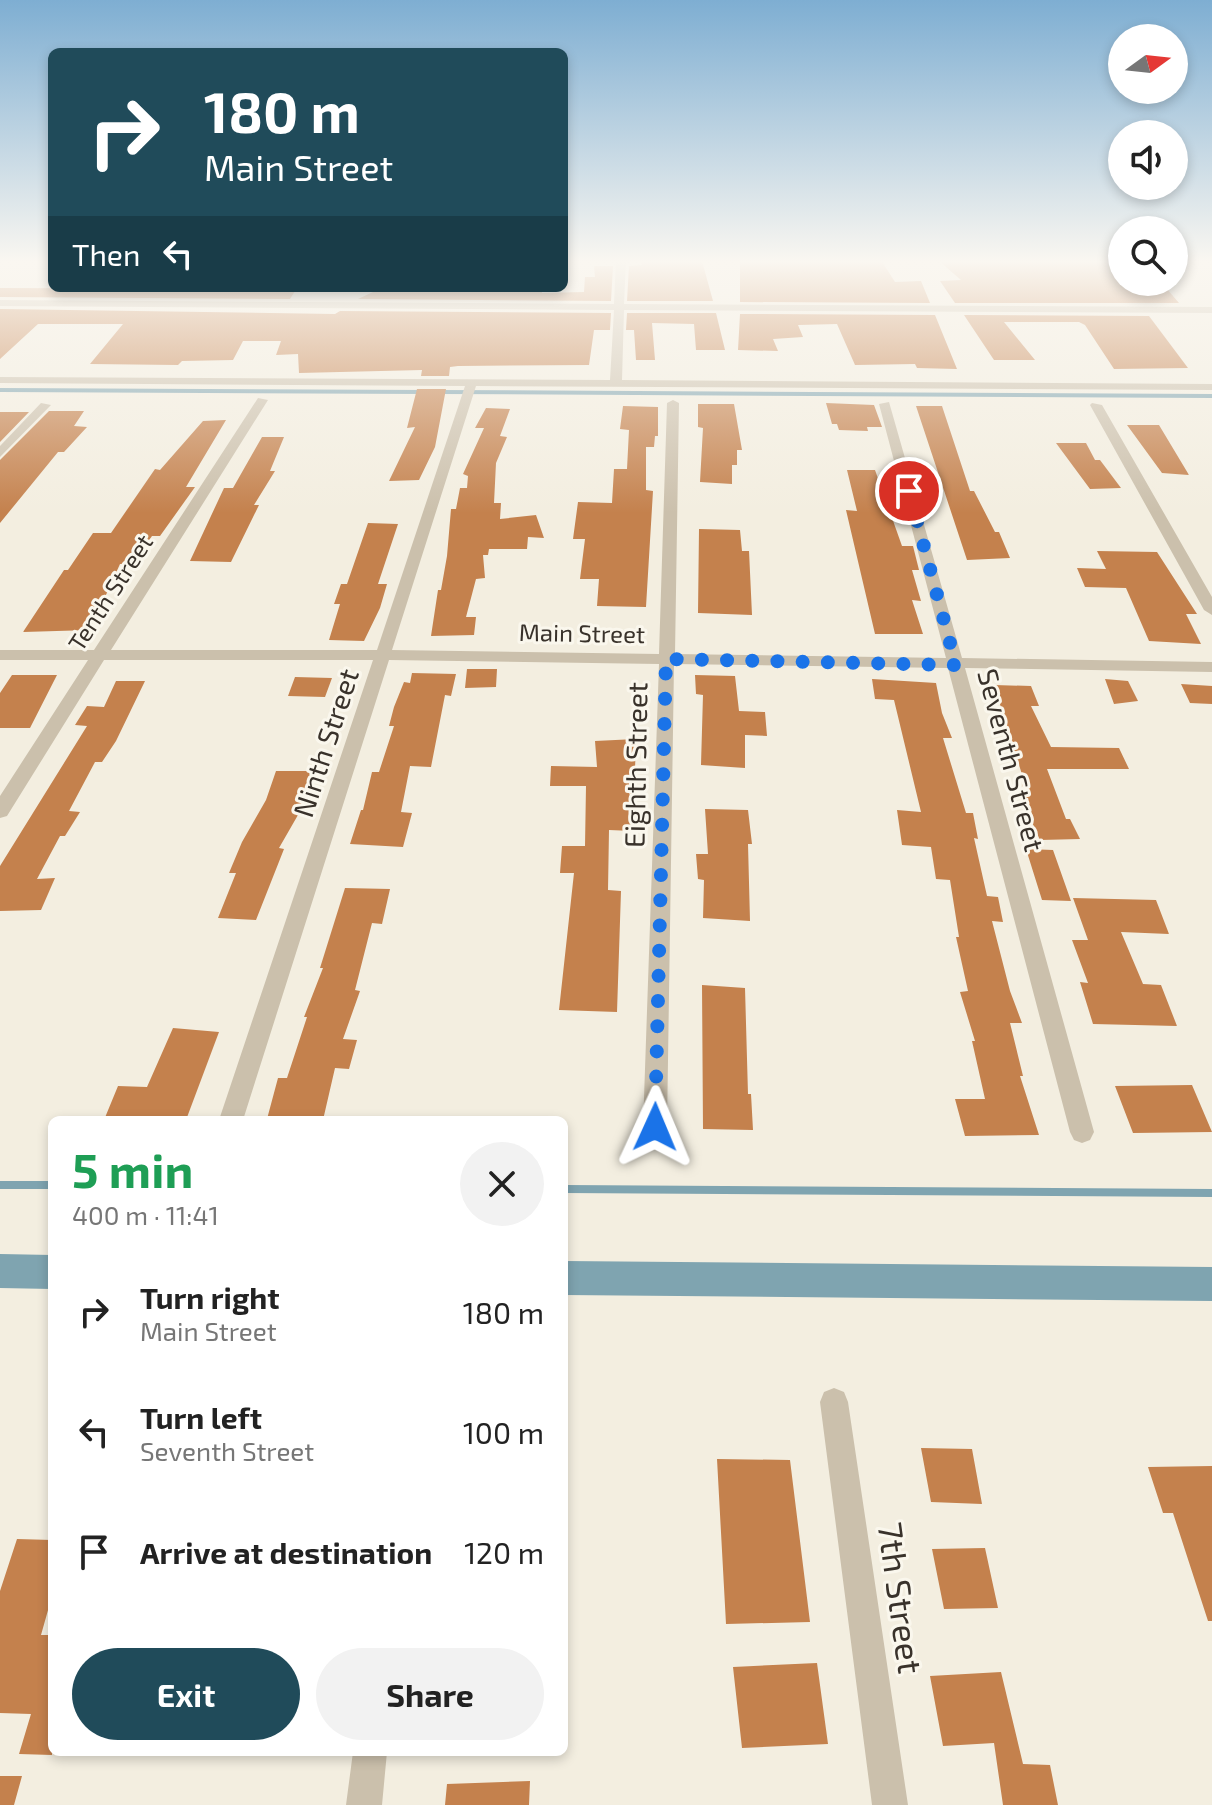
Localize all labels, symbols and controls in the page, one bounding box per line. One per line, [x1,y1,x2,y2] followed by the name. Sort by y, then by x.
[1108,24,1188,104] north arrow
[1108,24,1188,296] map controls
[204,77,360,144] text: 180 m
[72,80,176,184] icon: right
[1108,120,1188,200] button: sound
[204,145,393,188] text: Main Street
[1108,216,1188,296] button: search
[156,232,200,276] icon: left
[72,236,140,272] text: Then
[875,457,943,525] pin
[887,469,931,513] icon: arrive
[61,528,158,656] street label: Tenth Street
[519,617,645,648] street label: Main Street
[285,664,365,821] street label: Ninth Street
[971,665,1053,855] street label: Seventh Street
[617,682,653,848] street label: Eighth Street
[613,1085,697,1169] position arrow
[72,1140,193,1198] text: 5 min
[460,1142,544,1226] button: close
[72,1199,219,1230] text: 400 m · 11:41
[140,1279,280,1315] text: Turn right
[72,1290,116,1334] icon: right
[463,1294,544,1330] text: 180 m
[140,1315,277,1346] text: Main Street
[140,1399,262,1435] text: Turn left
[72,1410,116,1454] icon: left
[463,1414,544,1450] text: 100 m
[140,1435,314,1466] text: Seventh Street
[871,1520,932,1676] street label: 7th Street
[72,1530,116,1574] icon: arrive
[140,1534,432,1570] text: Arrive at destination
[464,1534,544,1570] text: 120 m
[72,1648,300,1740] button: Exit
[316,1648,544,1740] button: Share

